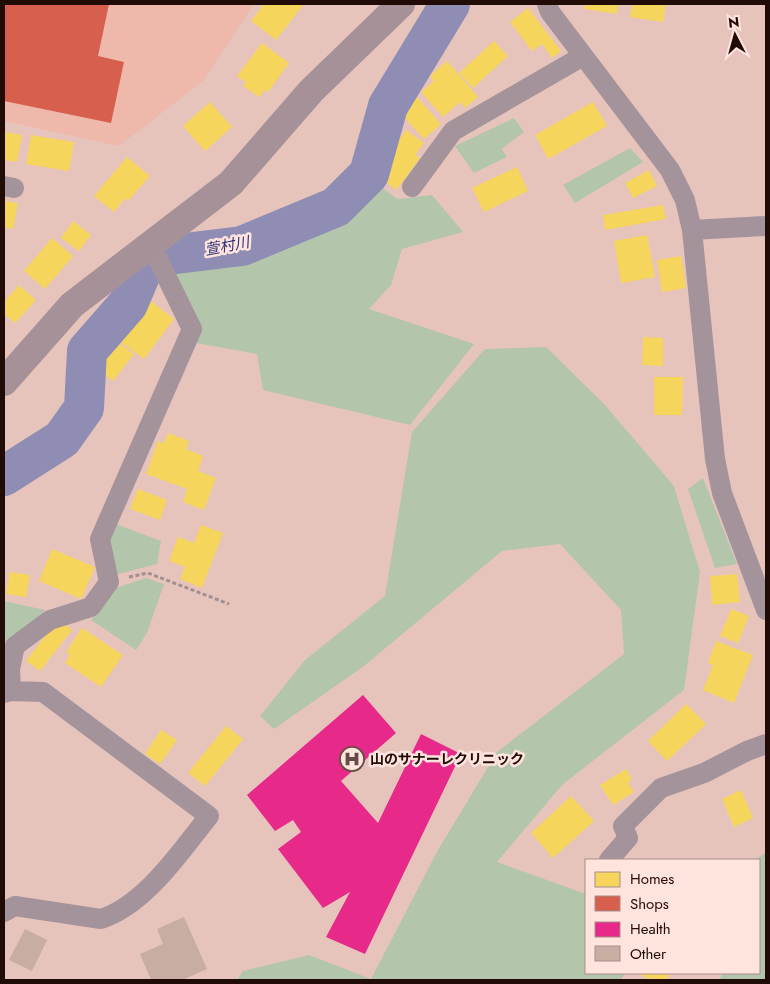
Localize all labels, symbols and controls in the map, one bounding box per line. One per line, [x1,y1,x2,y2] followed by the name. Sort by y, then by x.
[710,10,760,60] north arrow
[727,12,740,33] text: N
[203,231,253,261] water label: 萱村川
[339,746,365,772] hospital icon: 山のサナーレクリニック
[370,749,524,769] place label: 山のサナーレクリニック
[585,859,760,974] legend
[630,868,674,890] text: Homes
[630,893,669,915] text: Shops
[630,918,671,940] text: Health
[630,943,667,965] text: Other

